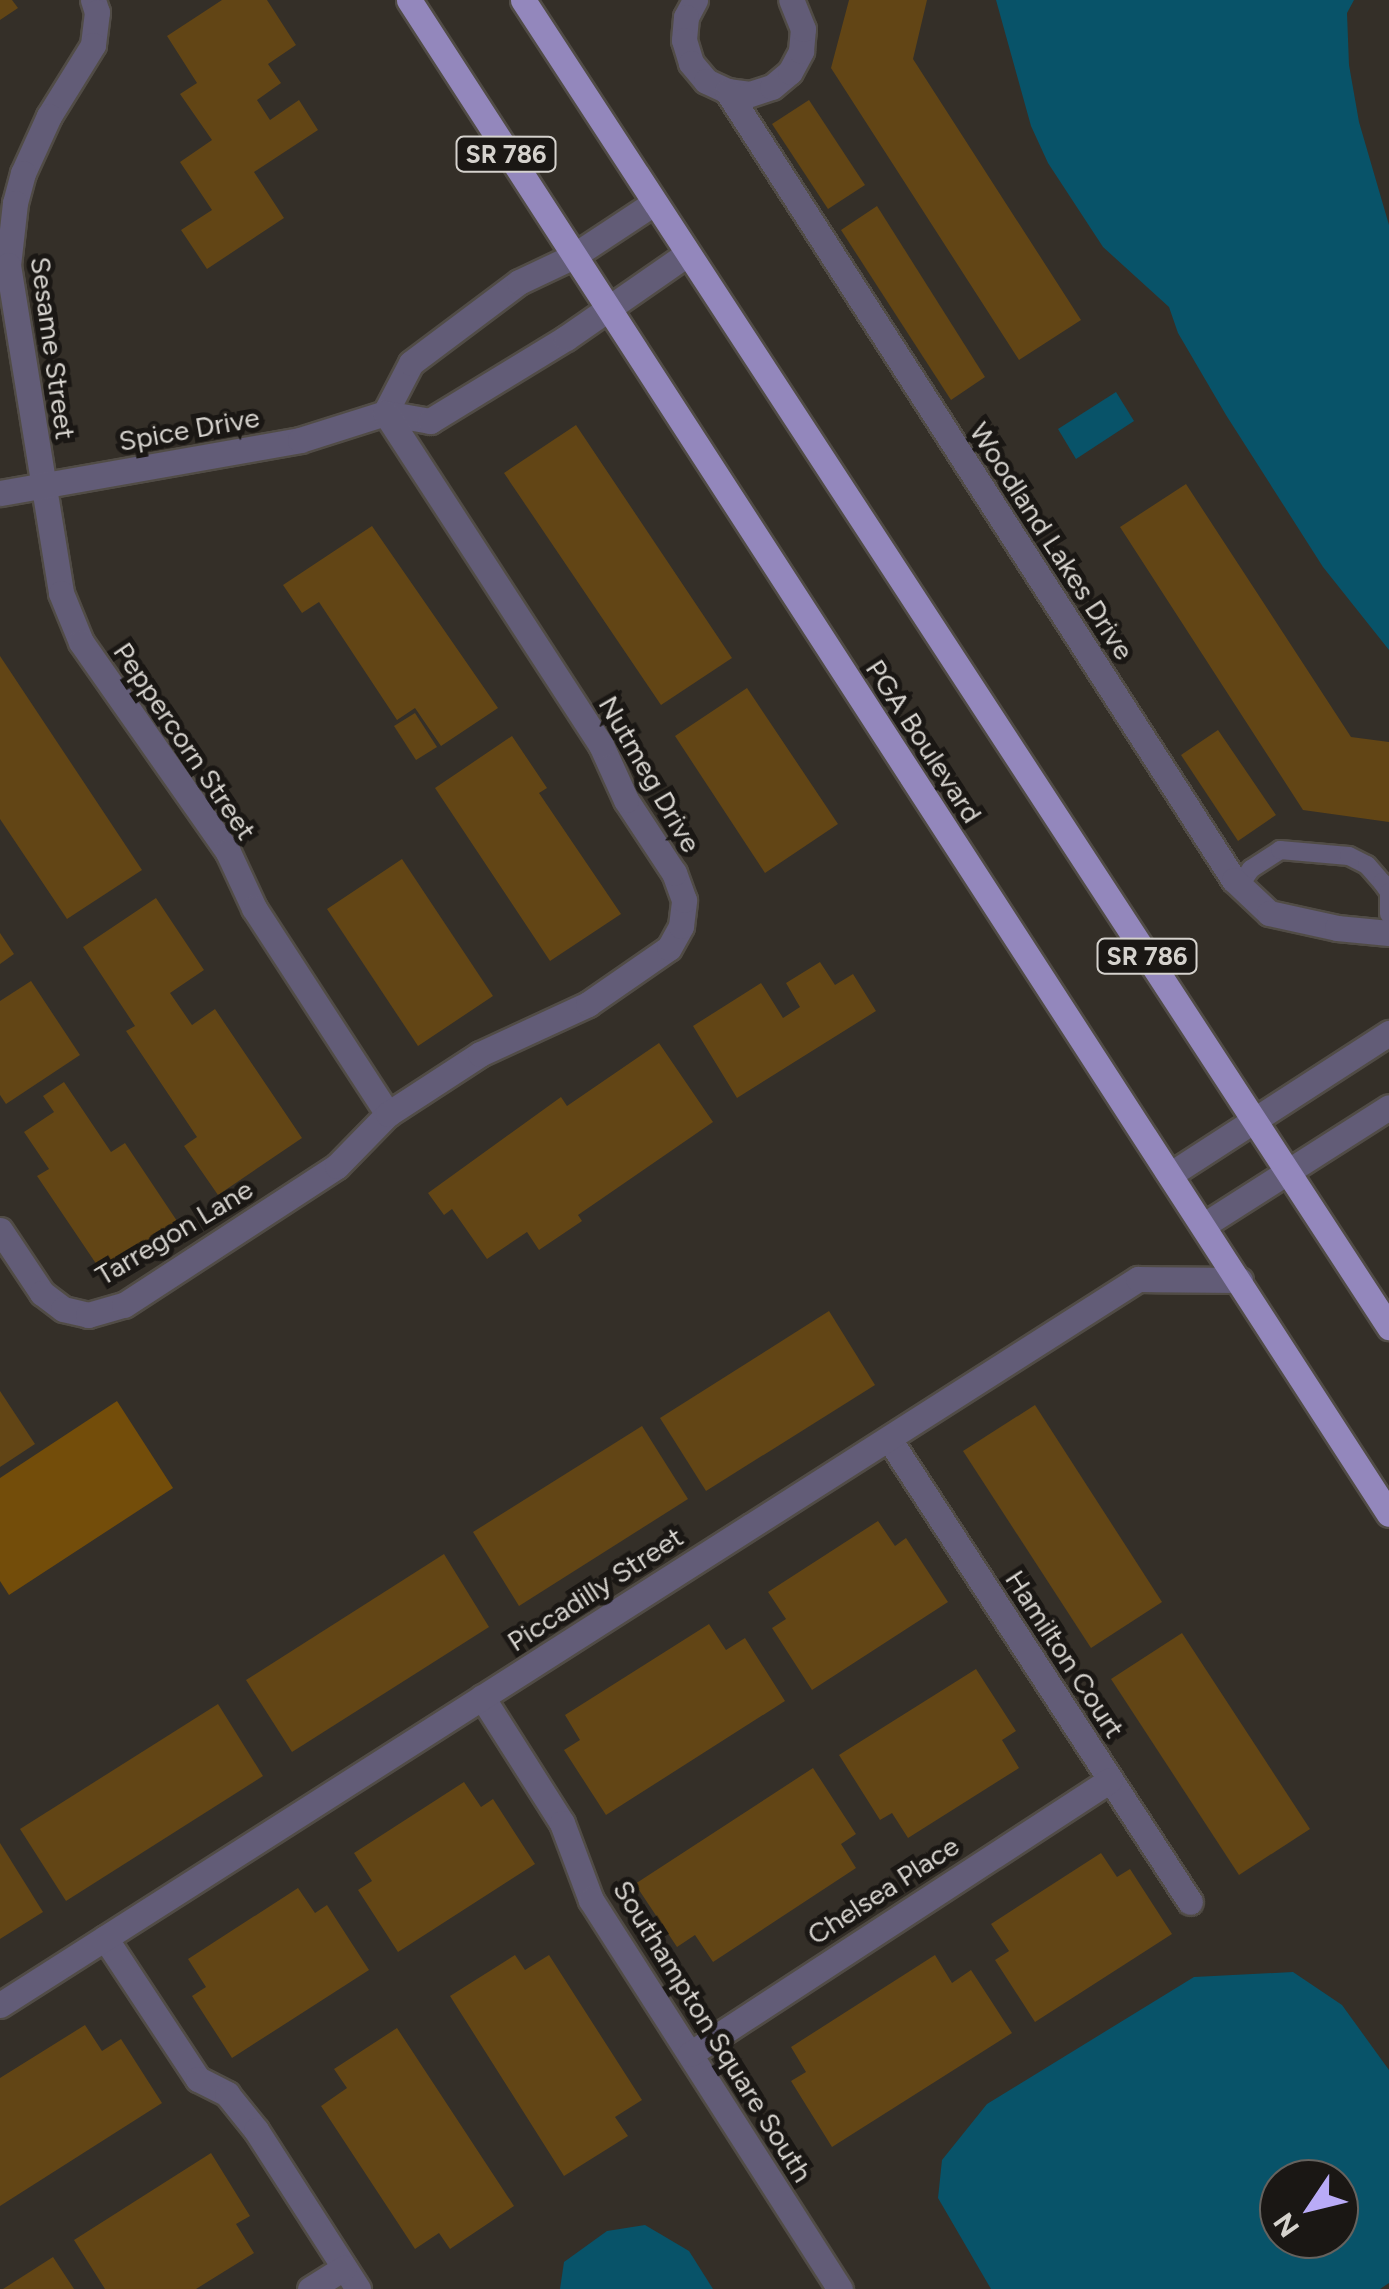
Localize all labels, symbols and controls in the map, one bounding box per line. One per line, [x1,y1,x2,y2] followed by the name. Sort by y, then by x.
[454,134,558,174] road number: SR 786
[24,254,82,442] street label: Sesame Street
[116,400,262,458] street label: Spice Drive
[963,416,1141,666] street label: Woodland Lakes Drive
[107,636,263,846] street label: Peppercorn Street
[859,653,989,829] street label: PGA Boulevard
[592,690,708,858] street label: Nutmeg Drive
[1094,936,1200,976] road number: SR 786
[89,1172,259,1292] street label: Tarregon Lane
[501,1520,689,1658] street label: Piccadilly Street
[998,1564,1132,1744] street label: Hamilton Court
[801,1829,965,1951] street label: Chelsea Place
[606,1874,820,2188] street label: Southampton Square South
[1259,2159,1359,2259] north arrow
[1266,2206,1306,2244] text: N

